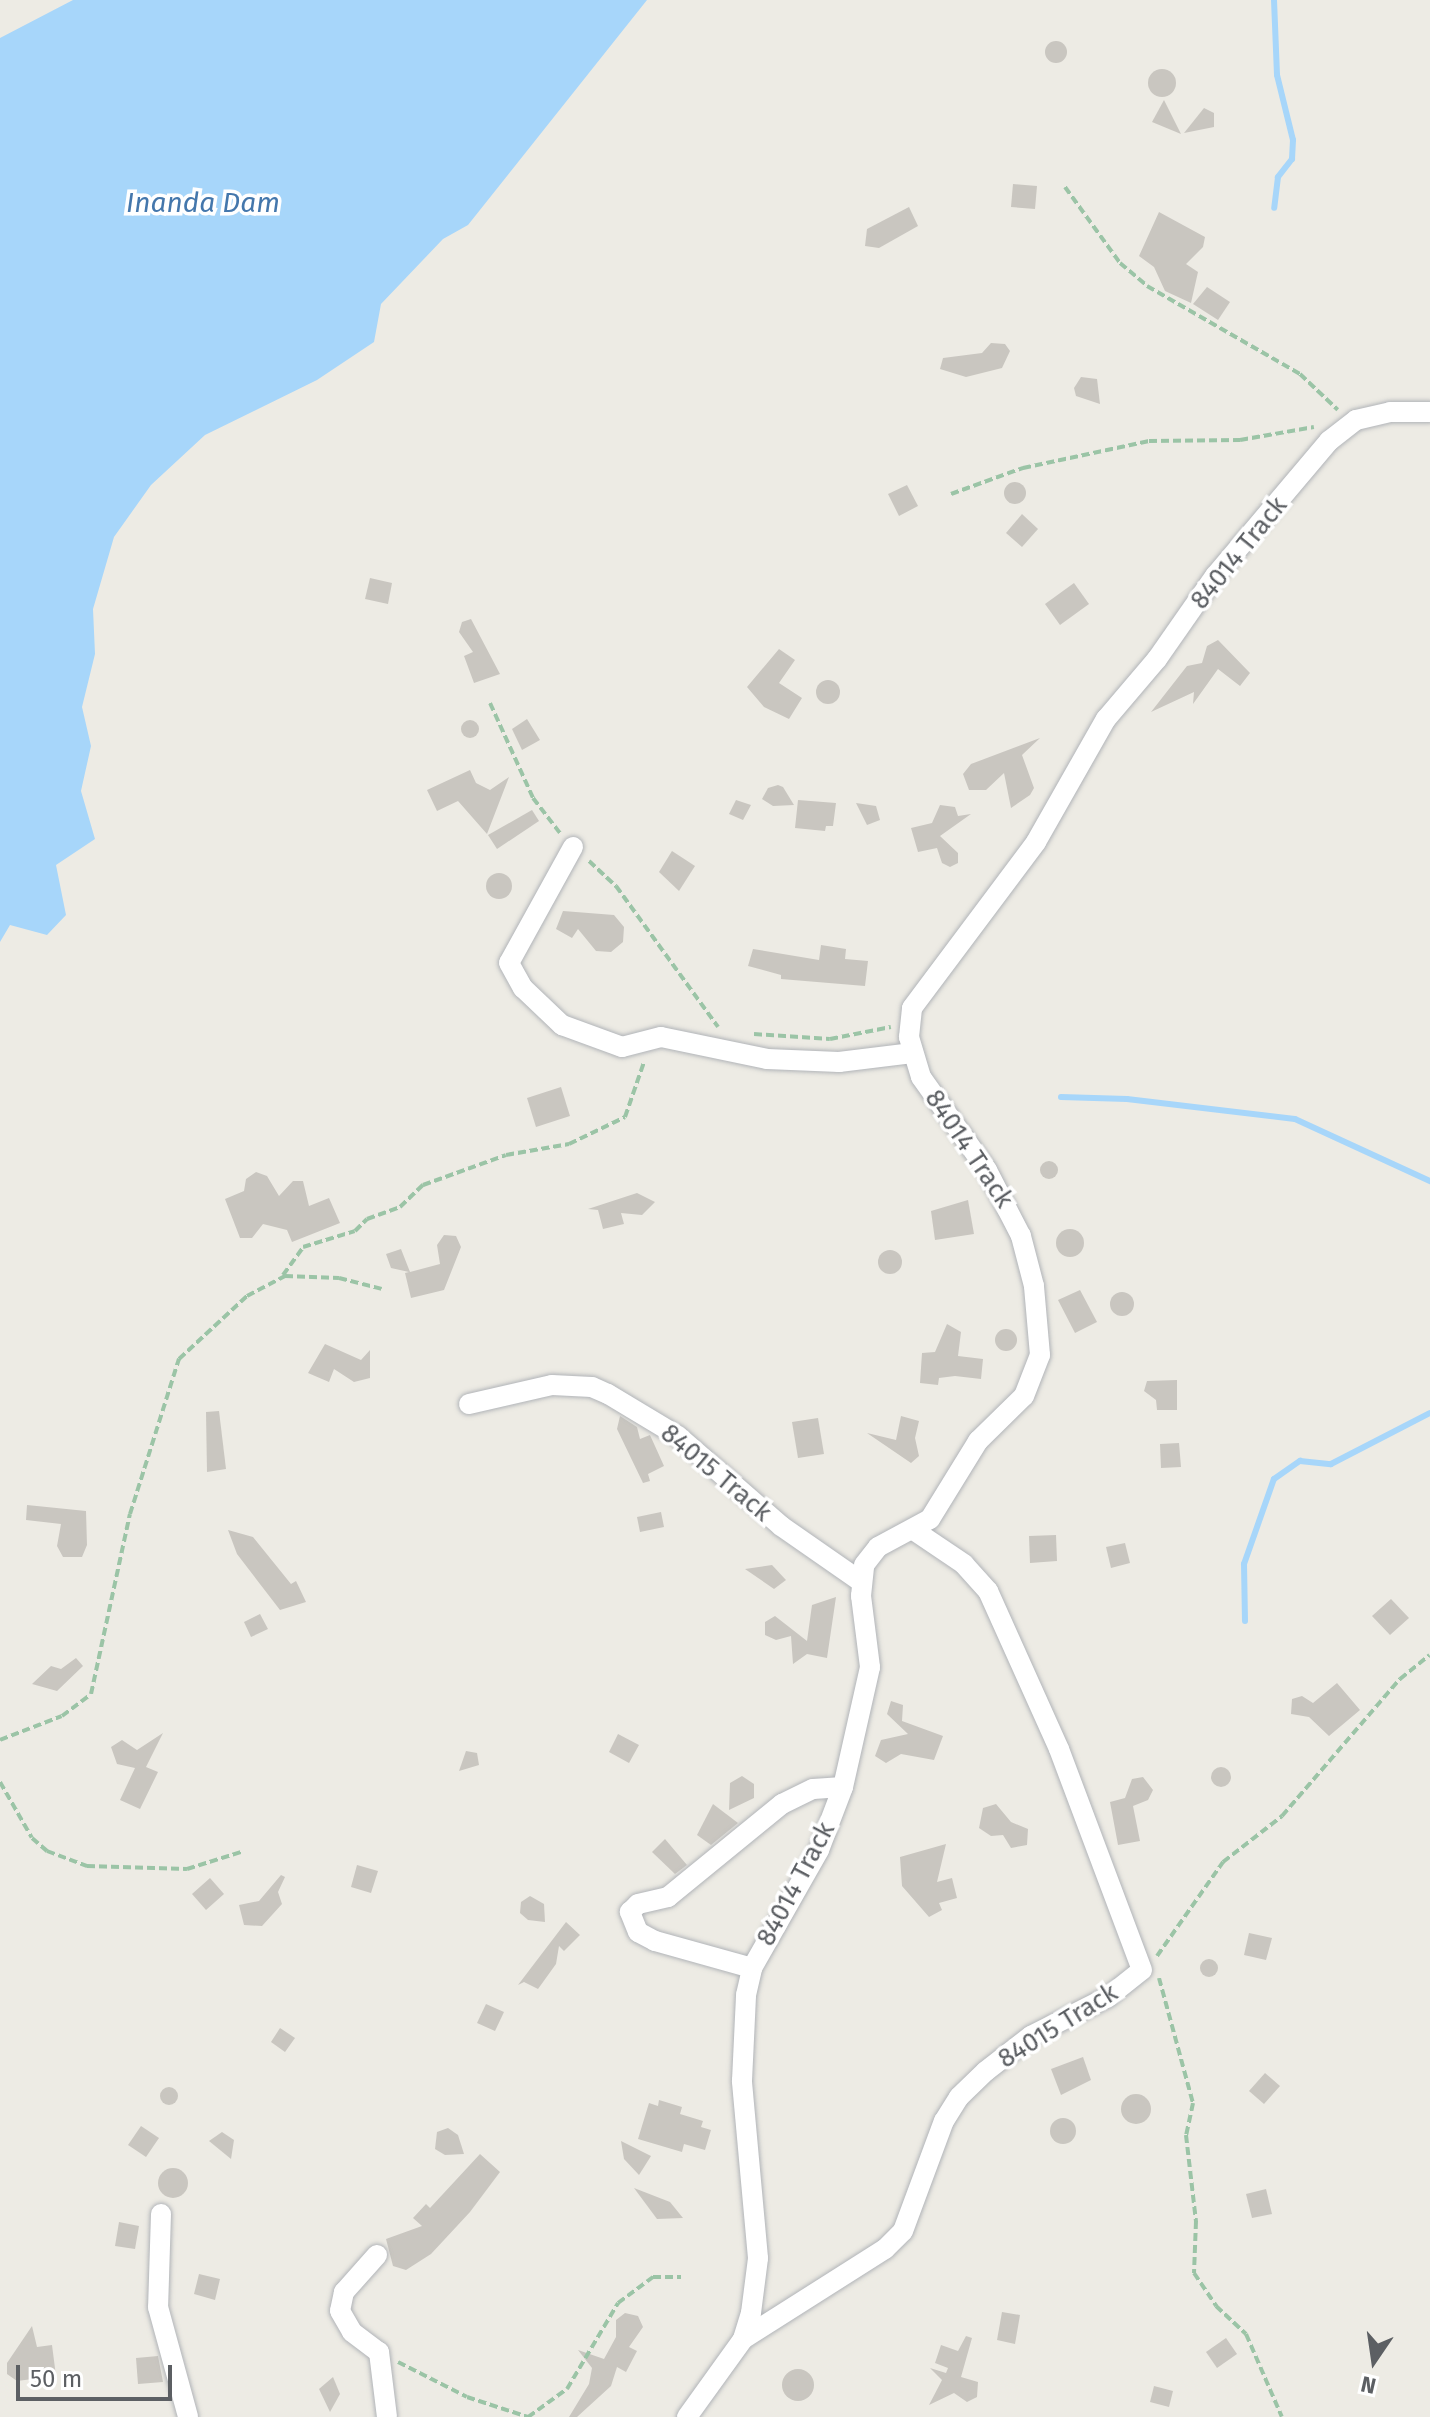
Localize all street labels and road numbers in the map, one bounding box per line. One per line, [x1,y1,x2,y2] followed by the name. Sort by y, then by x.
[1184,490,1294,616] street label: 84014 Track
[918,1084,1020,1214] street label: 84014 Track
[654,1418,778,1528] street label: 84015 Track
[750,1817,842,1951] street label: 84014 Track
[993,1977,1123,2075] street label: 84015 Track

